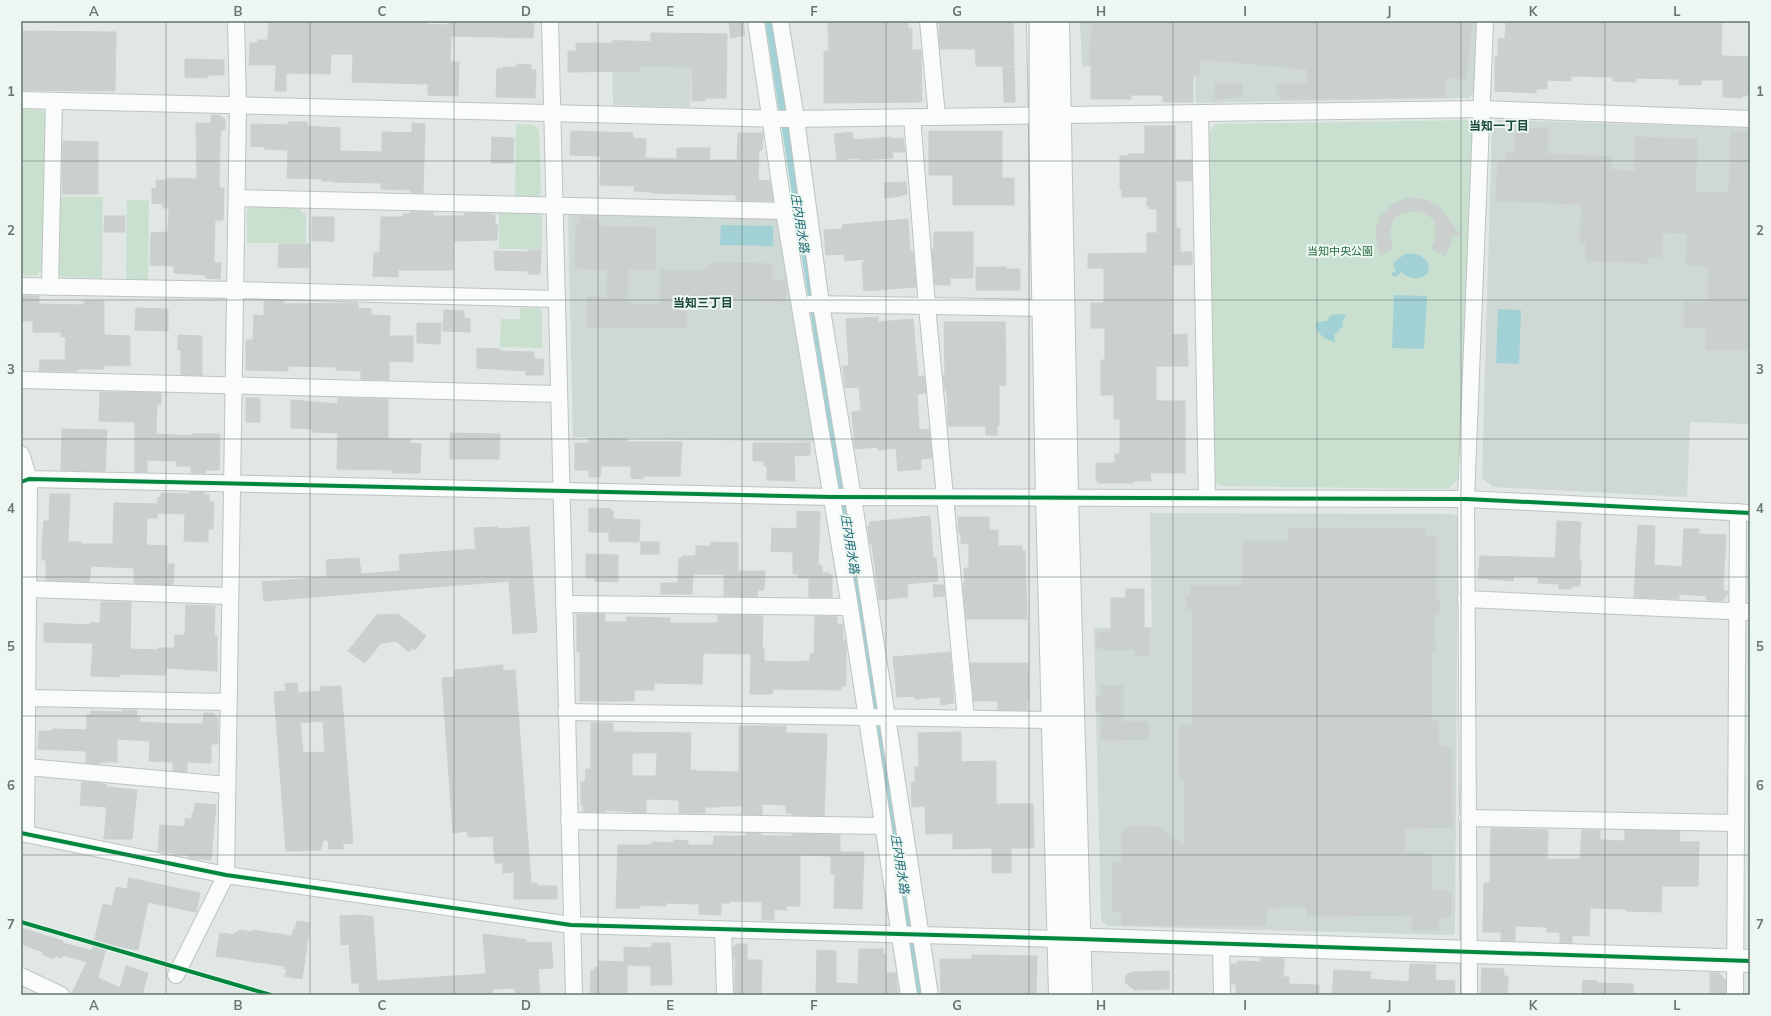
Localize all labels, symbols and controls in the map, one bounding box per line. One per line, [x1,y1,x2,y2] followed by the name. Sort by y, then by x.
[89,3,99,19] text: A
[234,3,243,19] text: B
[378,3,387,19] text: C
[521,3,531,19] text: D
[666,3,674,19] text: E
[810,3,818,19] text: F
[952,3,962,19] text: G
[1096,3,1106,19] text: H
[1243,3,1247,19] text: I
[1387,3,1391,19] text: J
[1529,3,1539,19] text: K
[1673,3,1681,19] text: L
[7,83,15,99] text: 1
[1756,83,1764,99] text: 1
[1469,118,1529,133] district label: 当知一丁目
[788,192,813,255] water label: 庄内用水路
[7,222,15,238] text: 2
[1756,222,1764,238] text: 2
[1307,244,1373,258] park label: 当知中央公園
[673,295,733,310] district label: 当知三丁目
[7,361,15,377] text: 3
[1756,361,1764,377] text: 3
[7,500,15,516] text: 4
[1756,500,1764,516] text: 4
[838,513,863,576] water label: 庄内用水路
[7,638,15,654] text: 5
[1756,638,1764,654] text: 5
[7,777,15,793] text: 6
[1756,777,1764,793] text: 6
[888,833,913,896] water label: 庄内用水路
[7,916,15,932] text: 7
[1756,916,1764,932] text: 7
[89,997,99,1013] text: A
[234,997,243,1013] text: B
[378,997,387,1013] text: C
[521,997,531,1013] text: D
[666,997,674,1013] text: E
[810,997,818,1013] text: F
[952,997,962,1013] text: G
[1096,997,1106,1013] text: H
[1243,997,1247,1013] text: I
[1387,997,1391,1013] text: J
[1529,997,1539,1013] text: K
[1673,997,1681,1013] text: L

